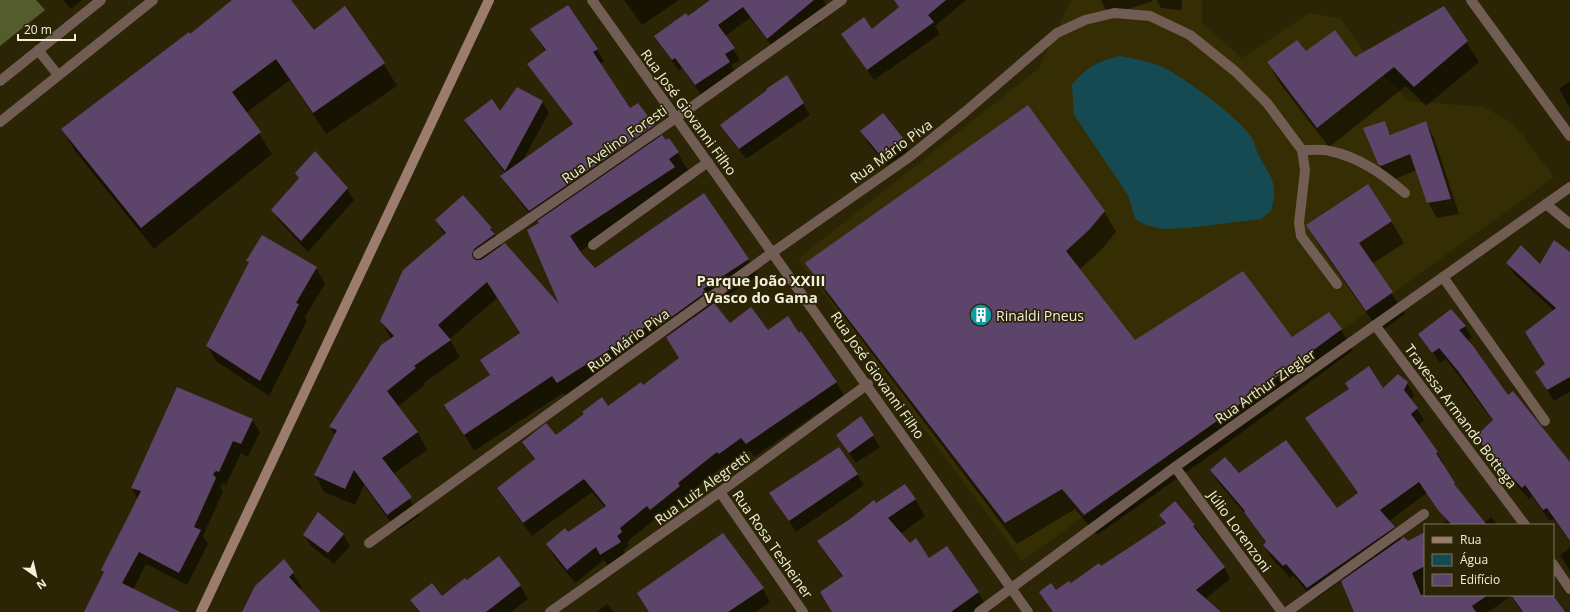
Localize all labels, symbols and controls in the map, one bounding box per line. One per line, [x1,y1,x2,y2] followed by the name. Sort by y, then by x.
[18,16,75,42] scale bar
[24,21,52,38] text: 20 m
[637,45,741,179] street label: Rua José Giovanni Filho
[558,101,670,187] street label: Rua Avelino Foresti
[846,115,936,187] street label: Rua Mário Piva
[697,270,825,307] district label: Parque João XXIII Vasco do Gama
[968,302,994,328] building icon: Rinaldi Pneus
[583,304,673,376] street label: Rua Mário Piva
[996,306,1084,325] place label: Rinaldi Pneus
[827,307,929,443] street label: Rua José Giovanni Filho
[1400,340,1522,492] street label: Travessa Armando Bottega
[1211,344,1319,428] street label: Rua Arthur Ziegler
[651,447,753,529] street label: Rua Luiz Alegretti
[1203,485,1276,576] street label: Júlio Lorenzoni
[728,486,818,602] street label: Rua Rosa Tesheiner
[1424,524,1554,596] legend
[1460,531,1481,548] text: Rua
[1460,551,1488,568] text: Água
[16,556,56,596] north arrow
[1460,571,1500,588] text: Edifício
[34,576,50,593] text: N

